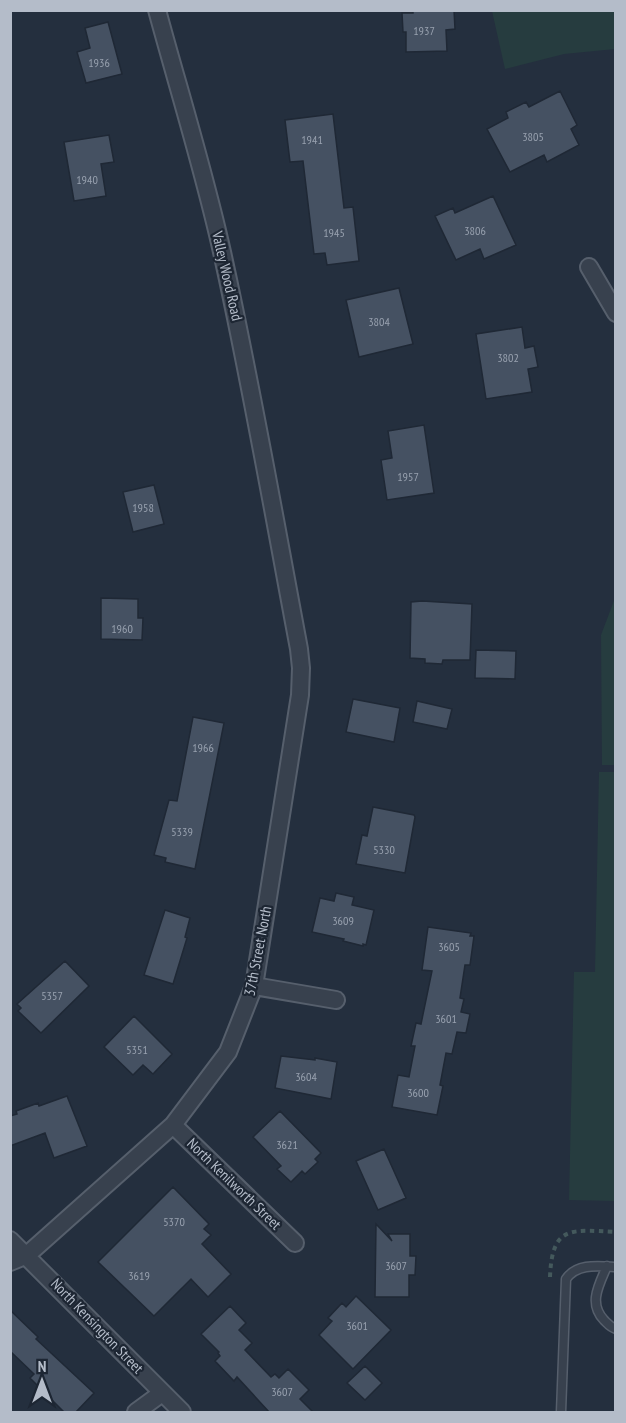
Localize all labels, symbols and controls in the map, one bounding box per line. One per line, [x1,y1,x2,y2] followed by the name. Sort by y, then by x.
[413,23,435,38] house number: 1937
[88,55,110,70] house number: 1936
[522,129,544,144] house number: 3805
[301,132,323,147] house number: 1941
[76,172,98,187] house number: 1940
[464,223,486,238] house number: 3806
[323,225,345,240] house number: 1945
[208,228,247,322] street label: Valley Wood Road
[368,314,390,329] house number: 3804
[497,350,519,365] house number: 3802
[397,469,419,484] house number: 1957
[132,500,154,515] house number: 1958
[111,621,133,636] house number: 1960
[192,740,214,755] house number: 1966
[171,824,193,839] house number: 5339
[373,842,395,857] house number: 5330
[239,904,276,998] street label: 37th Street North
[332,913,354,928] house number: 3609
[438,939,460,954] house number: 3605
[41,988,63,1003] house number: 5357
[435,1011,457,1026] house number: 3601
[126,1042,148,1057] house number: 5351
[295,1069,317,1084] house number: 3604
[407,1085,429,1100] house number: 3600
[183,1134,286,1234] street label: North Kenilworth Street
[276,1137,298,1152] house number: 3621
[163,1214,185,1229] house number: 5370
[385,1258,407,1273] house number: 3607
[128,1268,150,1283] house number: 3619
[47,1274,148,1377] street label: North Kensington Street
[346,1318,368,1333] house number: 3601
[12,1351,72,1411] north arrow
[38,1356,46,1376] text: N
[271,1384,293,1399] house number: 3607

